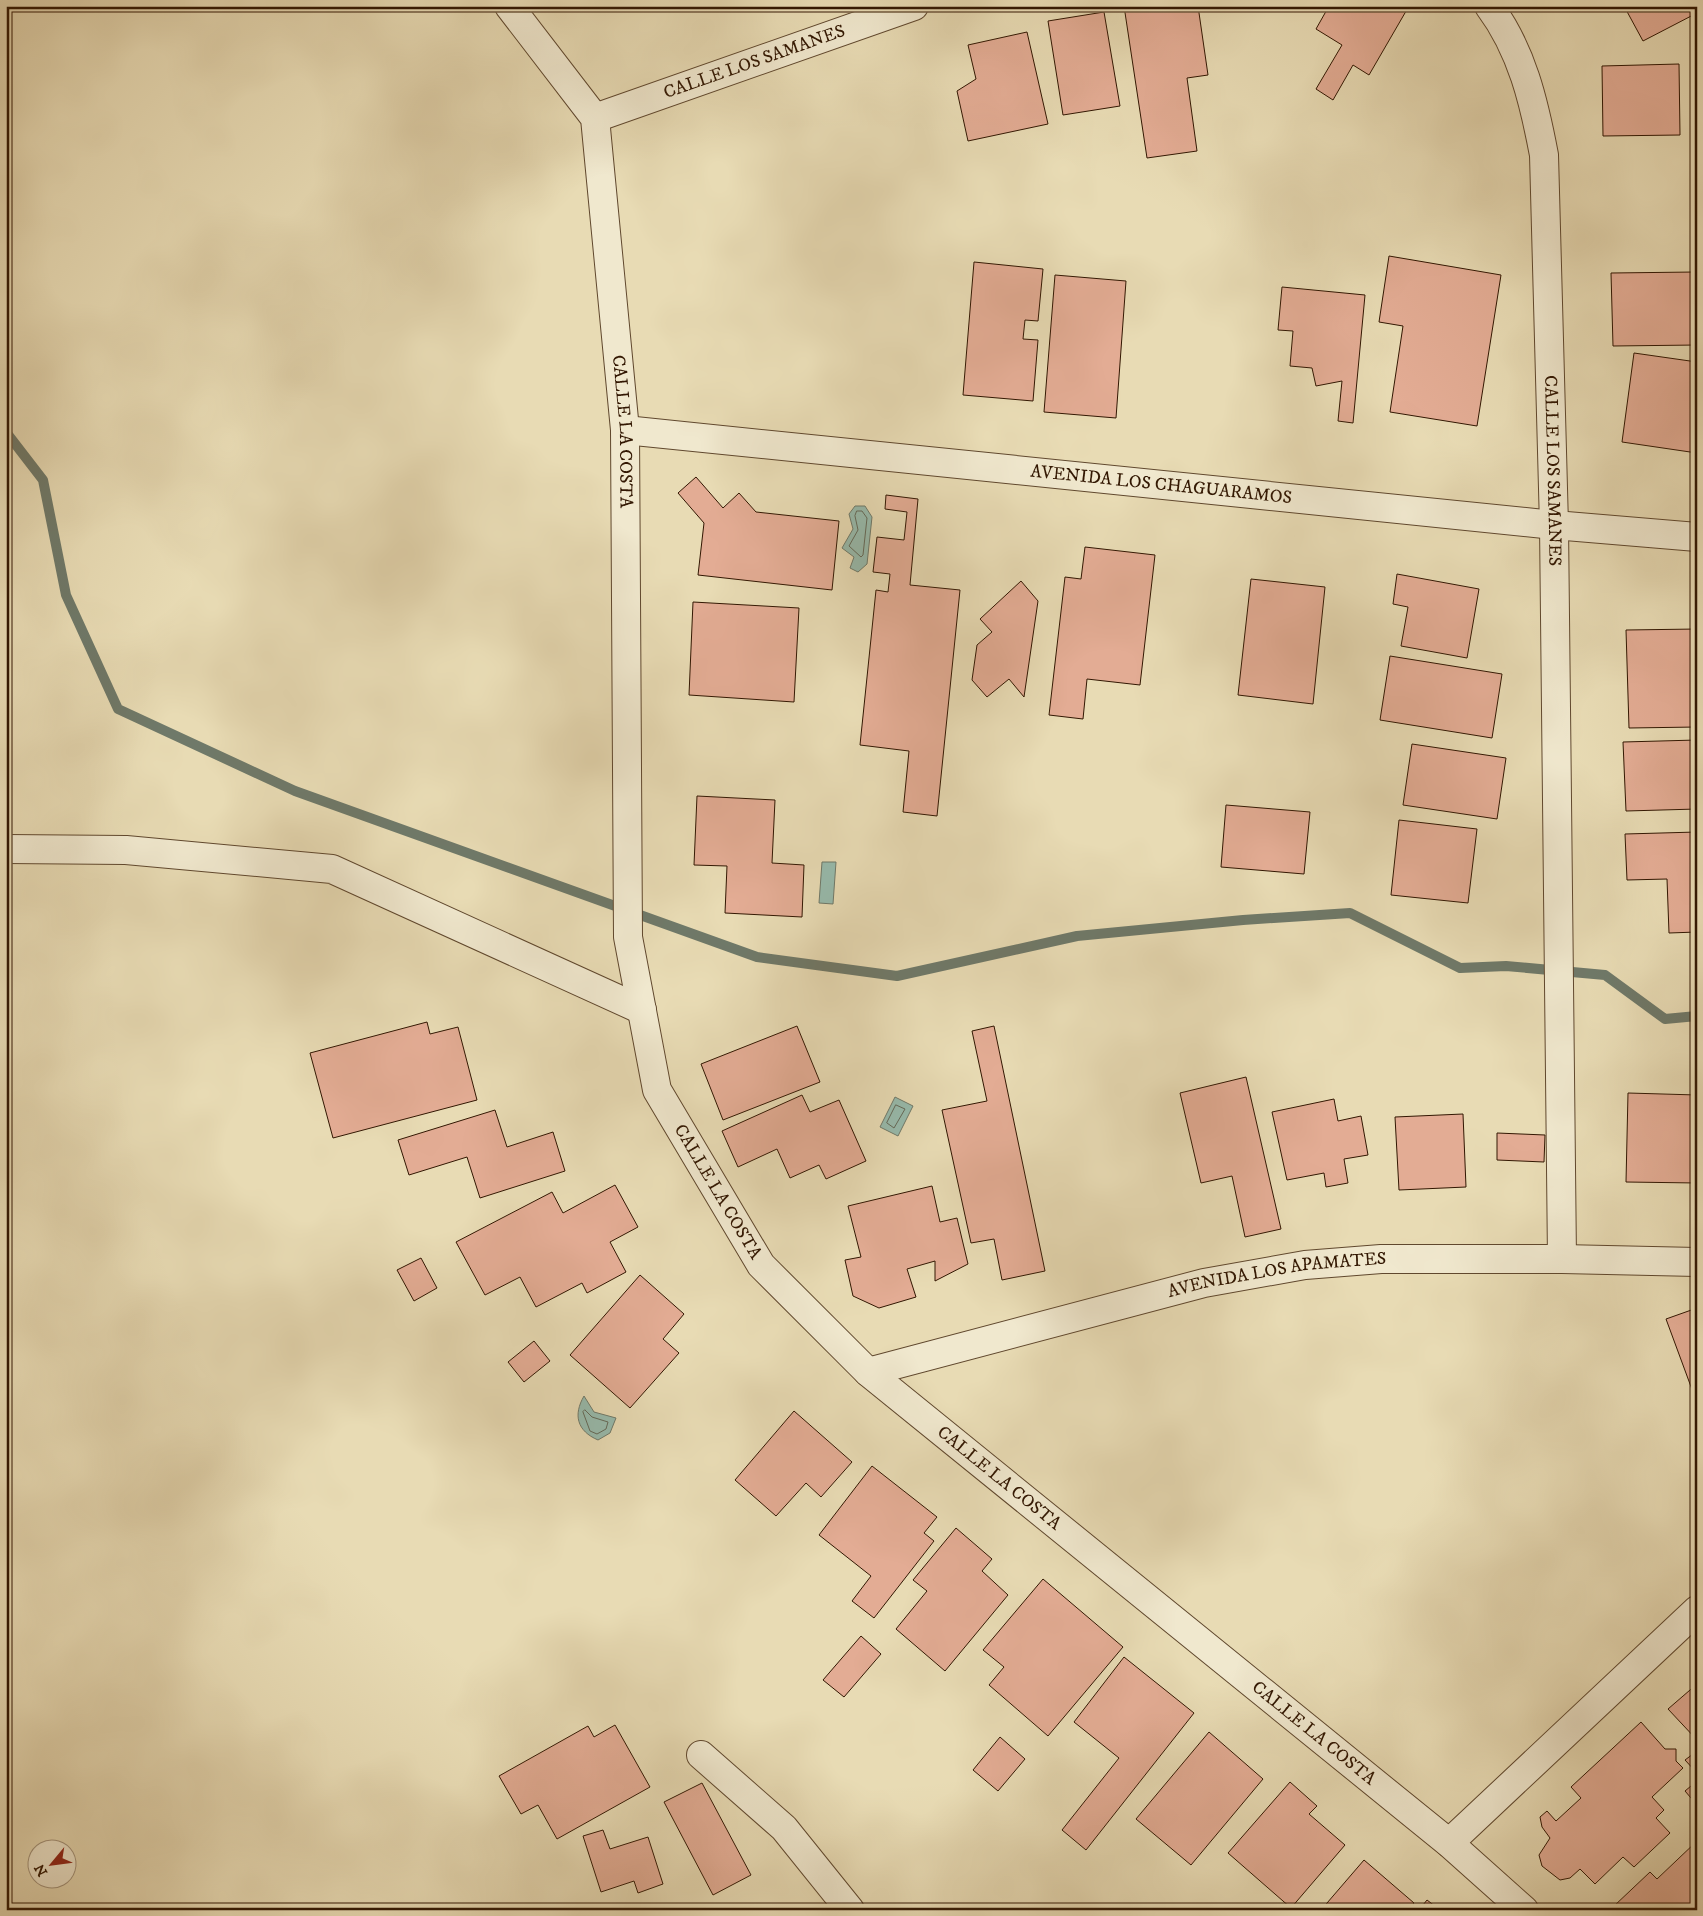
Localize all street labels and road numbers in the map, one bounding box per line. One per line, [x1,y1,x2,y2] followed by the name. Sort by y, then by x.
[661,20,848,104] street label: CALLE LOS SAMANES
[607,354,636,509] street label: CALLE LA COSTA
[1539,375,1565,566] street label: CALLE LOS SAMANES
[1029,461,1293,509] street label: AVENIDA LOS CHAGUARAMOS
[669,1120,767,1264] street label: CALLE LA COSTA
[1165,1248,1386,1303] street label: AVENIDA LOS APAMATES
[933,1421,1066,1535] street label: CALLE LA COSTA
[1247,1676,1381,1790] street label: CALLE LA COSTA

